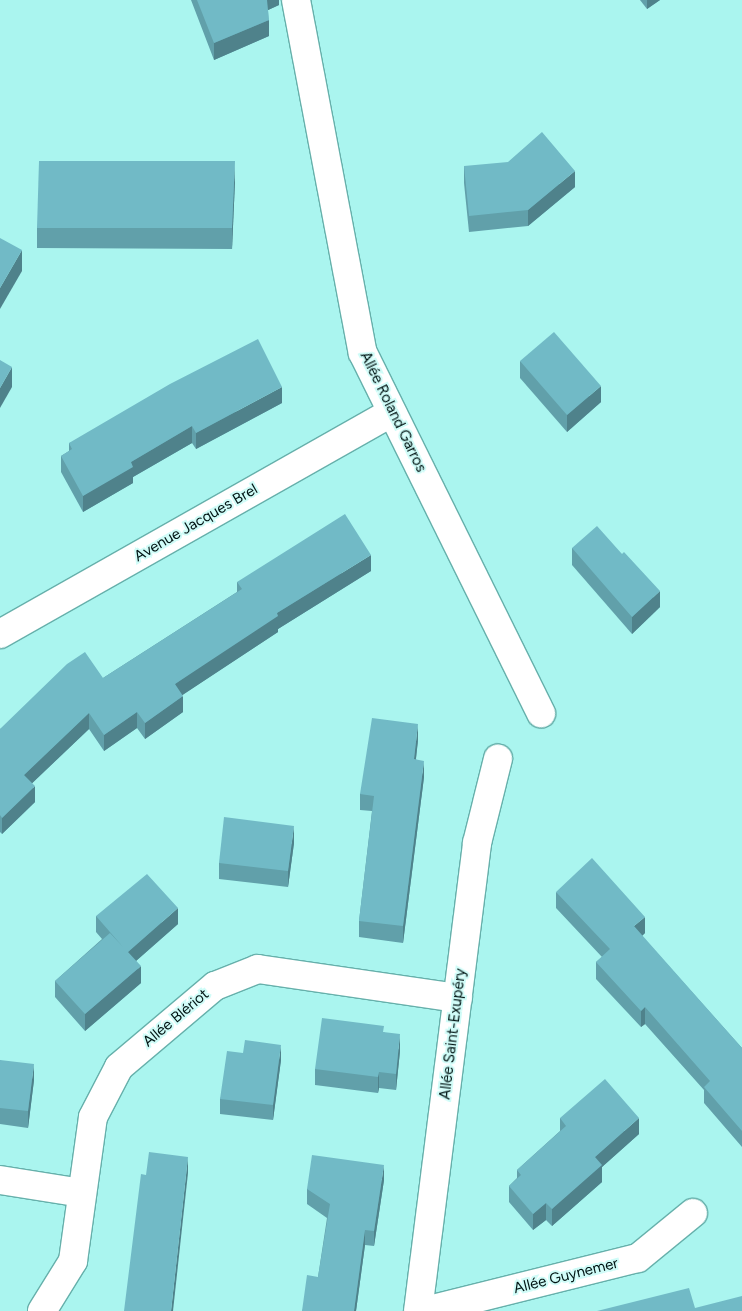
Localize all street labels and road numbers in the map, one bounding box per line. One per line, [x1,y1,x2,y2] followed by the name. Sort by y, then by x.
[356,349,430,475] street label: Allée Roland Garros
[131,480,261,566] street label: Avenue Jacques Brel
[436,967,470,1101] street label: Allée Saint-Exupéry
[139,985,213,1051] street label: Allée Blériot
[512,1254,620,1298] street label: Allée Guynemer

